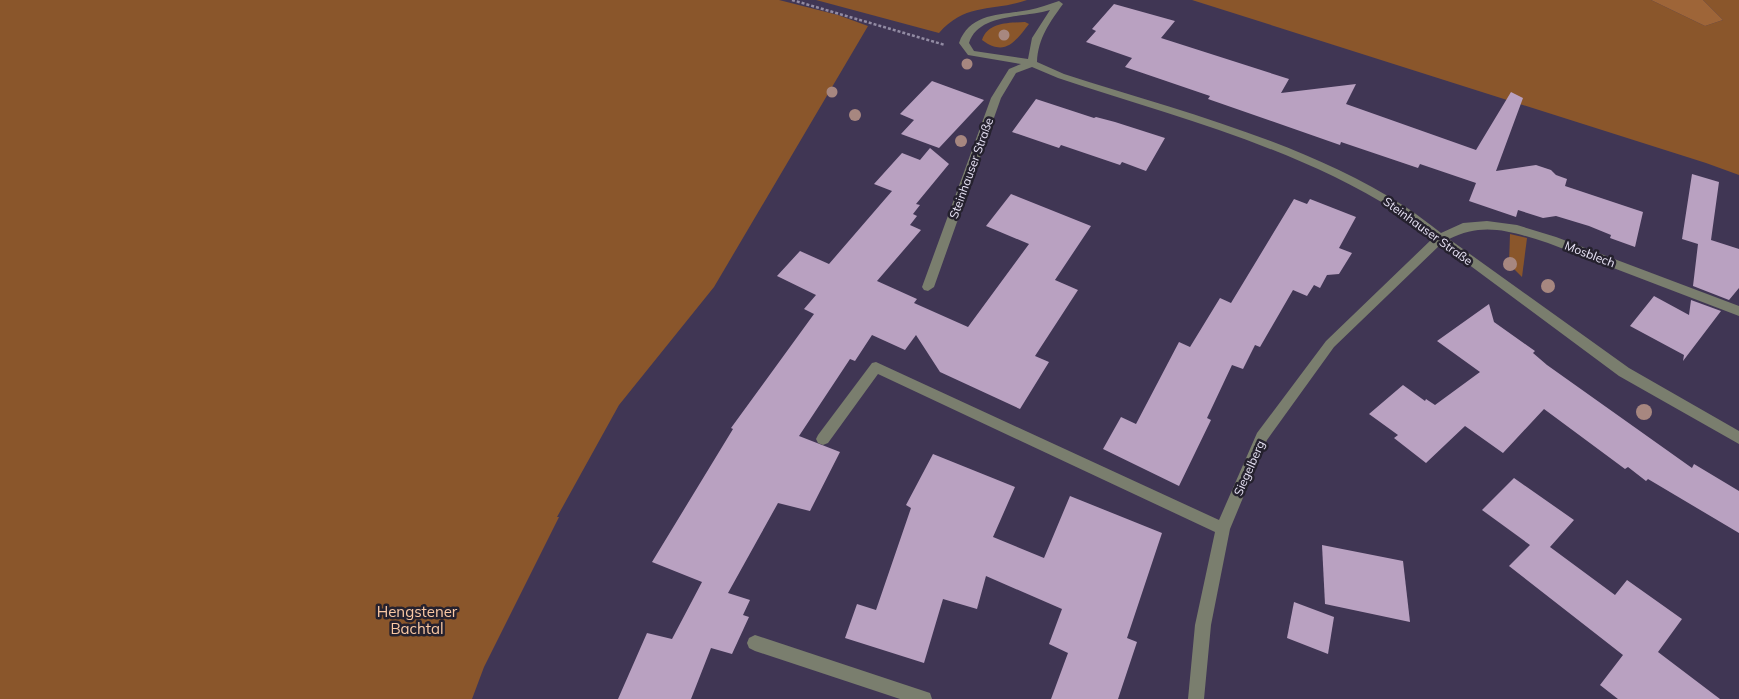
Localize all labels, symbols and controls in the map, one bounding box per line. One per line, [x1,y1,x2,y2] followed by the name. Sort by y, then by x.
[946,115,996,221] street label: Steinhauser Straße
[1381,194,1475,268] street label: Steinhauser Straße
[1563,238,1617,270] street label: Mosblech
[1230,438,1268,498] street label: Siegelberg
[377,602,458,638] park label: Hengstener Bachtal

